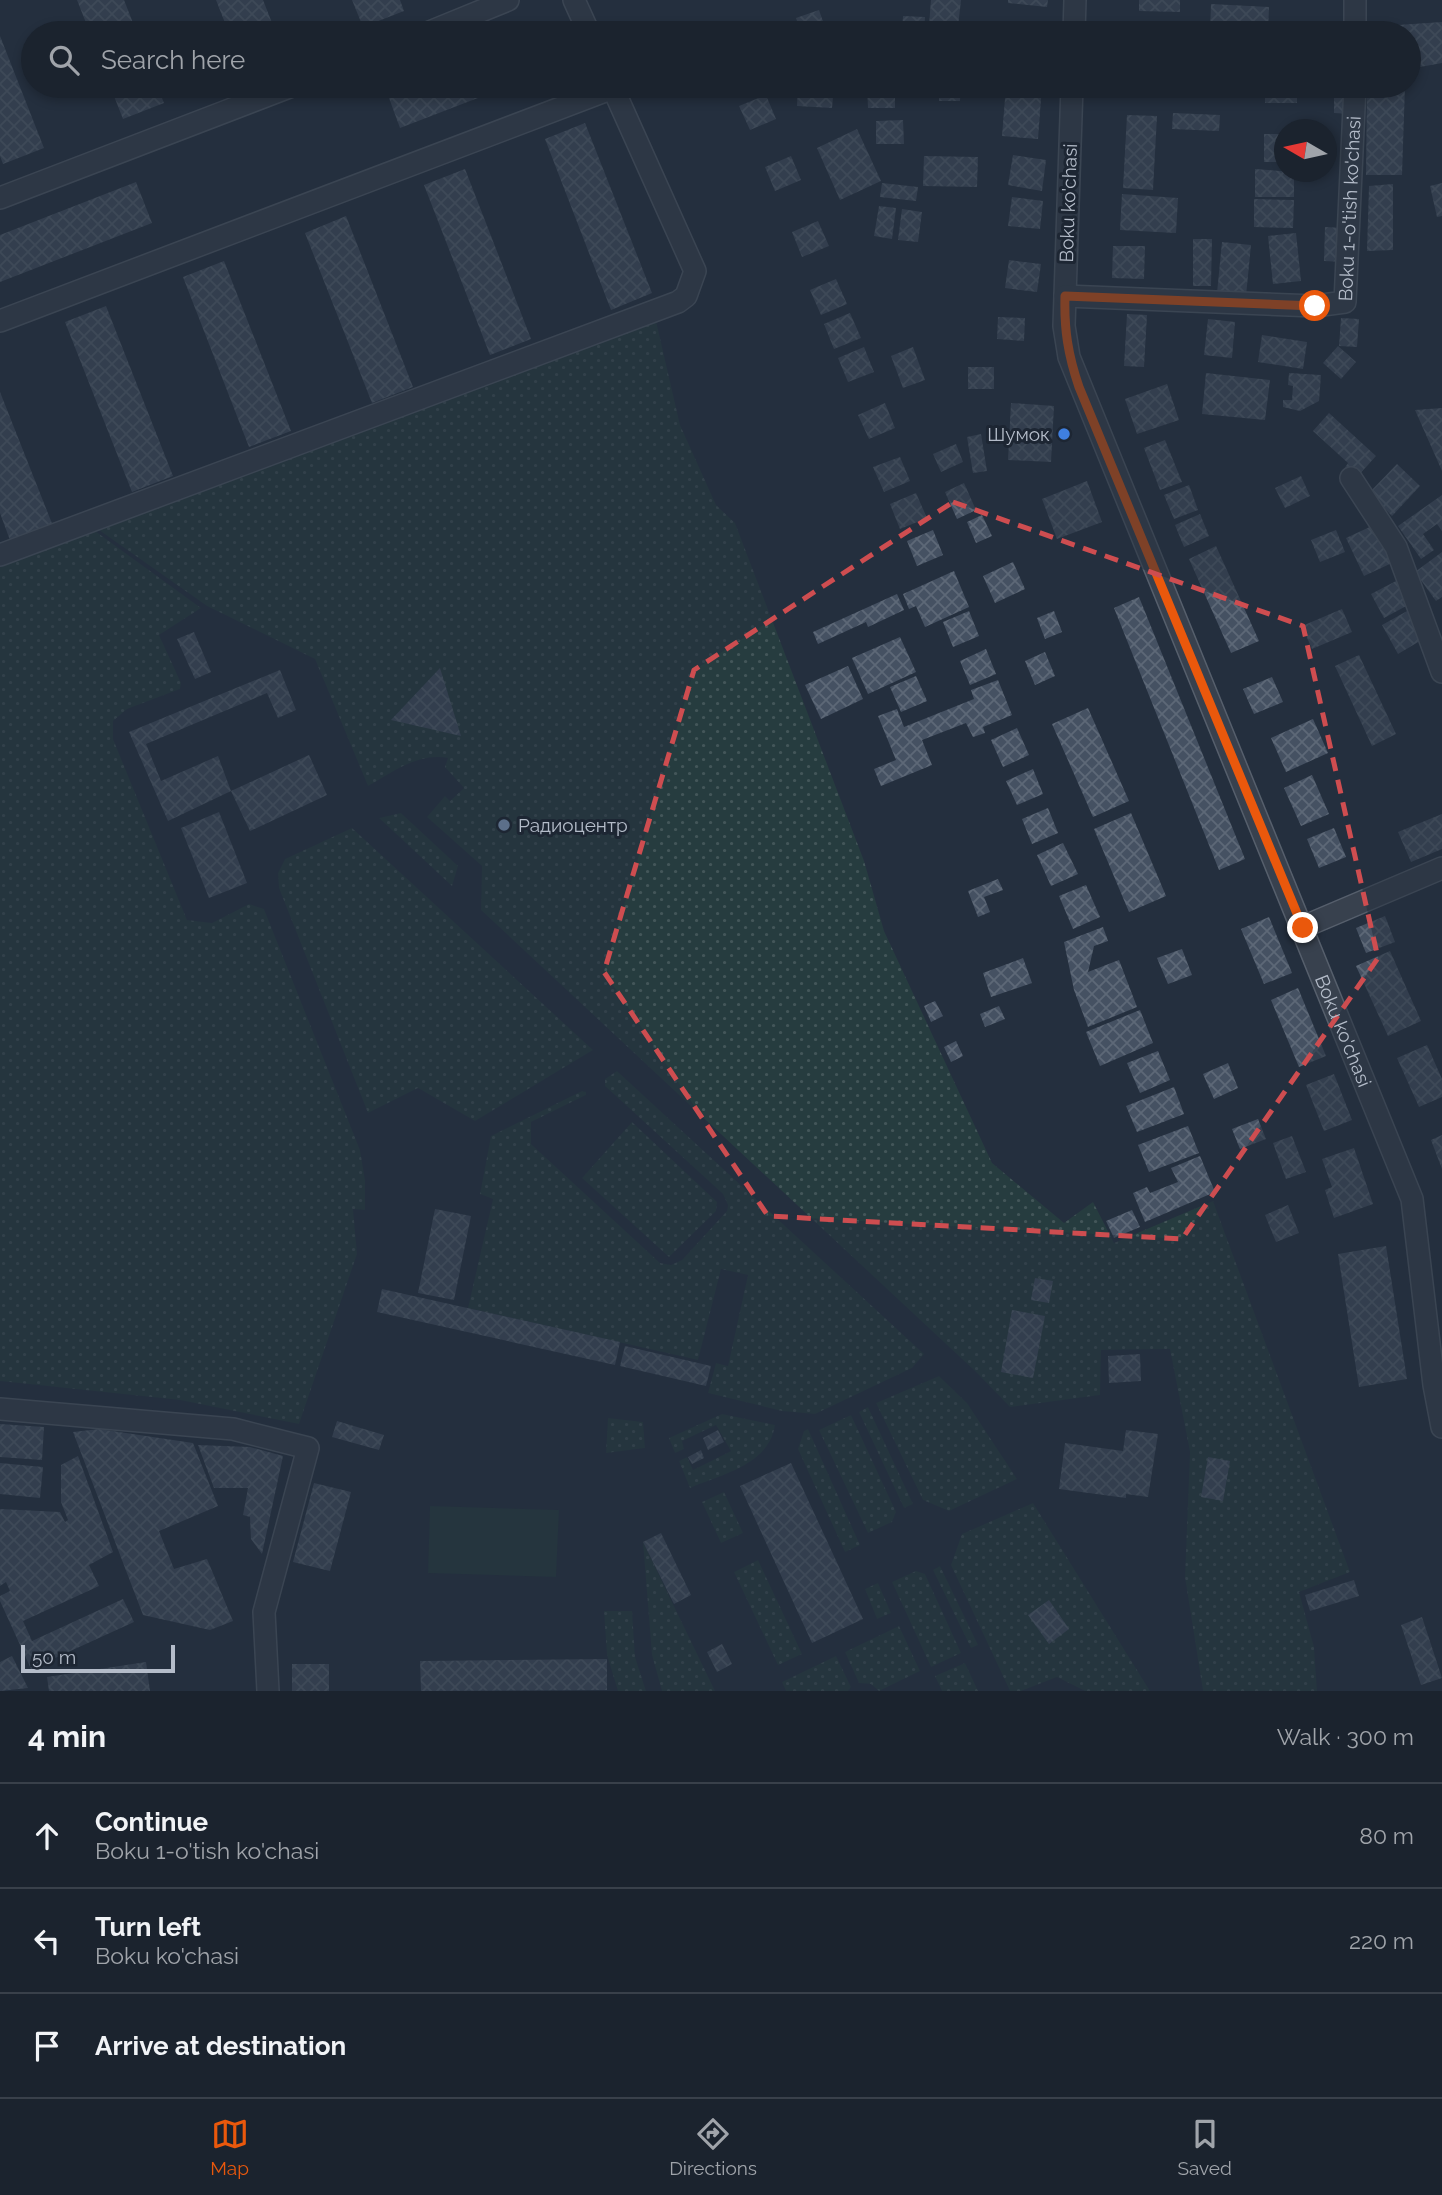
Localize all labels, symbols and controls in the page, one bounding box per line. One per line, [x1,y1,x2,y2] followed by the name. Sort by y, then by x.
[21,21,1421,98] search box
[45,41,83,79] icon: search
[101,45,245,75] text: Search here
[1334,115,1365,302] street label: Boku 1-o'tish ko'chasi
[1274,119,1337,182] north arrow
[1055,143,1081,263] street label: Boku ko'chasi
[1299,290,1330,321] route start
[987,423,1050,445] place label: Шумок
[1056,426,1072,442] marker: Шумок
[518,814,628,836] place label: Радиоцентр
[496,817,512,833] marker: Радиоцентр
[1287,912,1318,943] route end
[1311,971,1376,1090] street label: Boku ko'chasi
[21,1642,175,1674] scale bar
[32,1646,76,1668] text: 50 m
[28,1719,106,1754] text: 4 min
[1277,1723,1414,1750] text: Walk · 300 m
[95,1807,208,1837] text: Continue
[28,1817,66,1855] icon: ahead
[1359,1822,1414,1849] text: 80 m
[95,1837,319,1864] text: Boku 1-o'tish ko'chasi
[95,1912,201,1942] text: Turn left
[28,1922,66,1960] icon: left
[1349,1927,1414,1954] text: 220 m
[95,1942,239,1969] text: Boku ko'chasi
[28,2027,66,2065] icon: arrive
[95,2031,346,2061] text: Arrive at destination
[210,2115,249,2179] tab: Map
[669,2115,757,2179] tab: Directions
[1177,2115,1232,2179] tab: Saved

